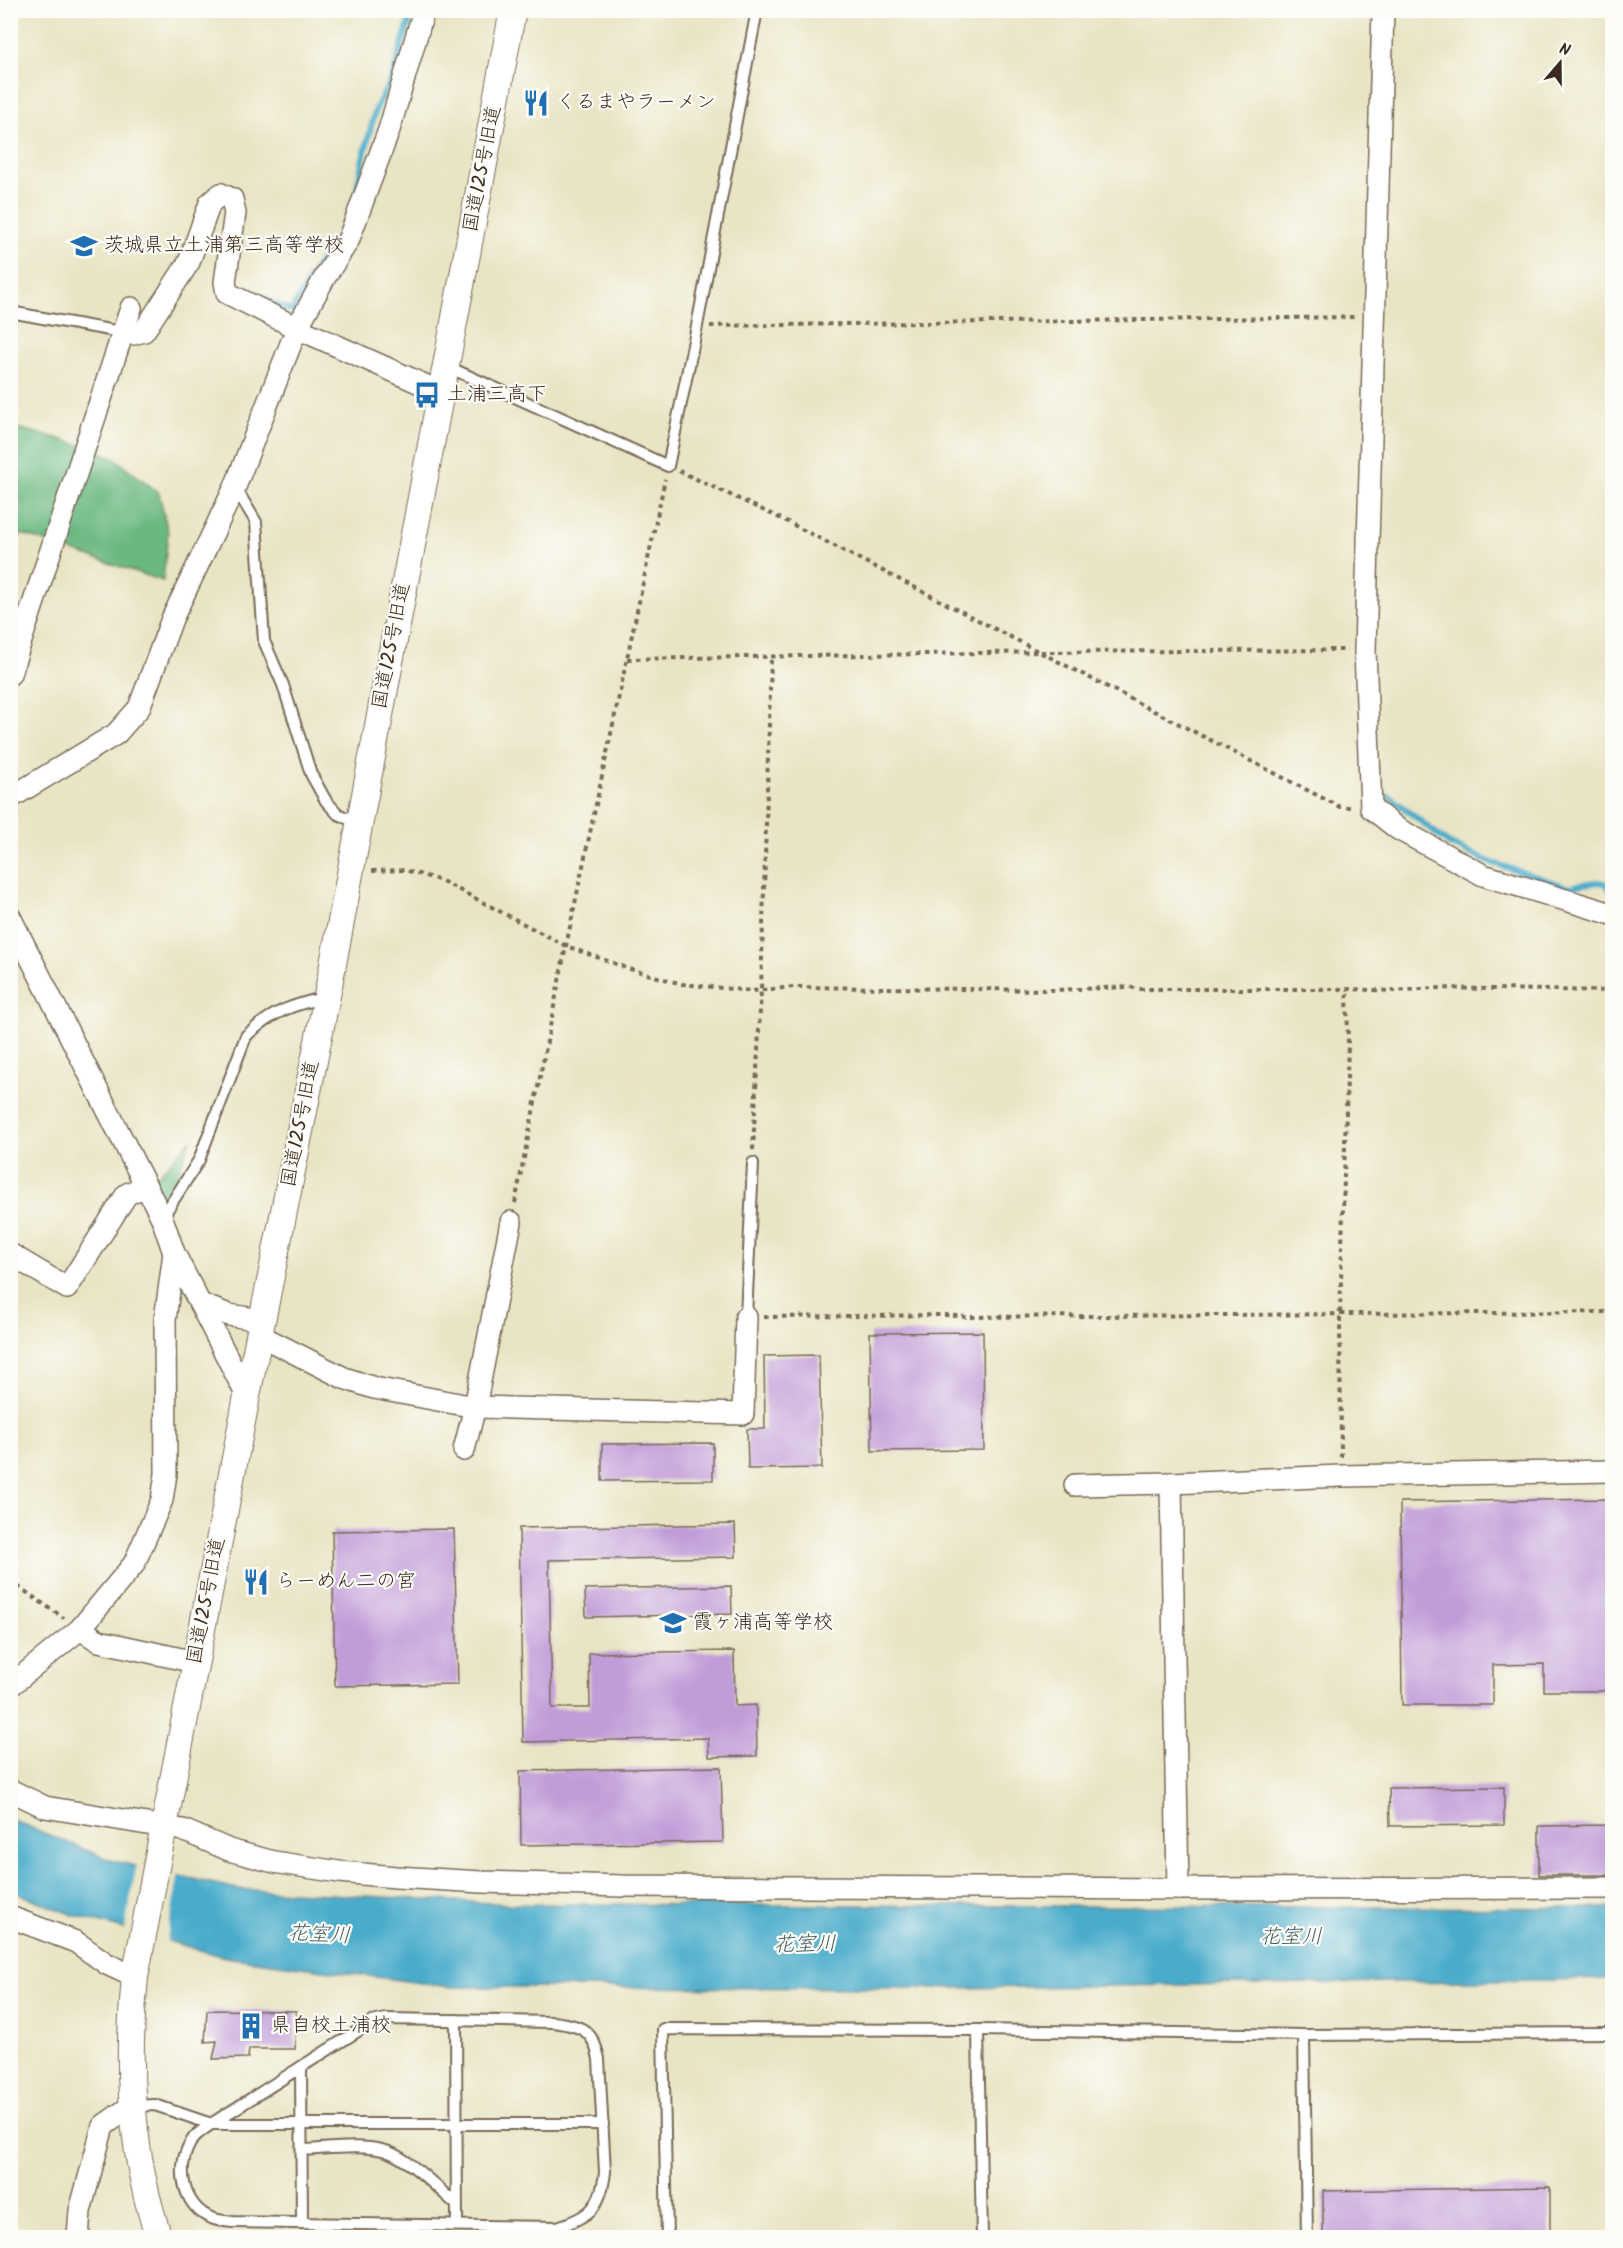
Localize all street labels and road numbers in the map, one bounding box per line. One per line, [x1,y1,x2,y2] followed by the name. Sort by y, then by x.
[455,103,511,235] street label: 国道125号旧道
[364,580,420,712] street label: 国道125号旧道
[273,1058,329,1190] street label: 国道125号旧道
[179,1535,235,1667] street label: 国道125号旧道

